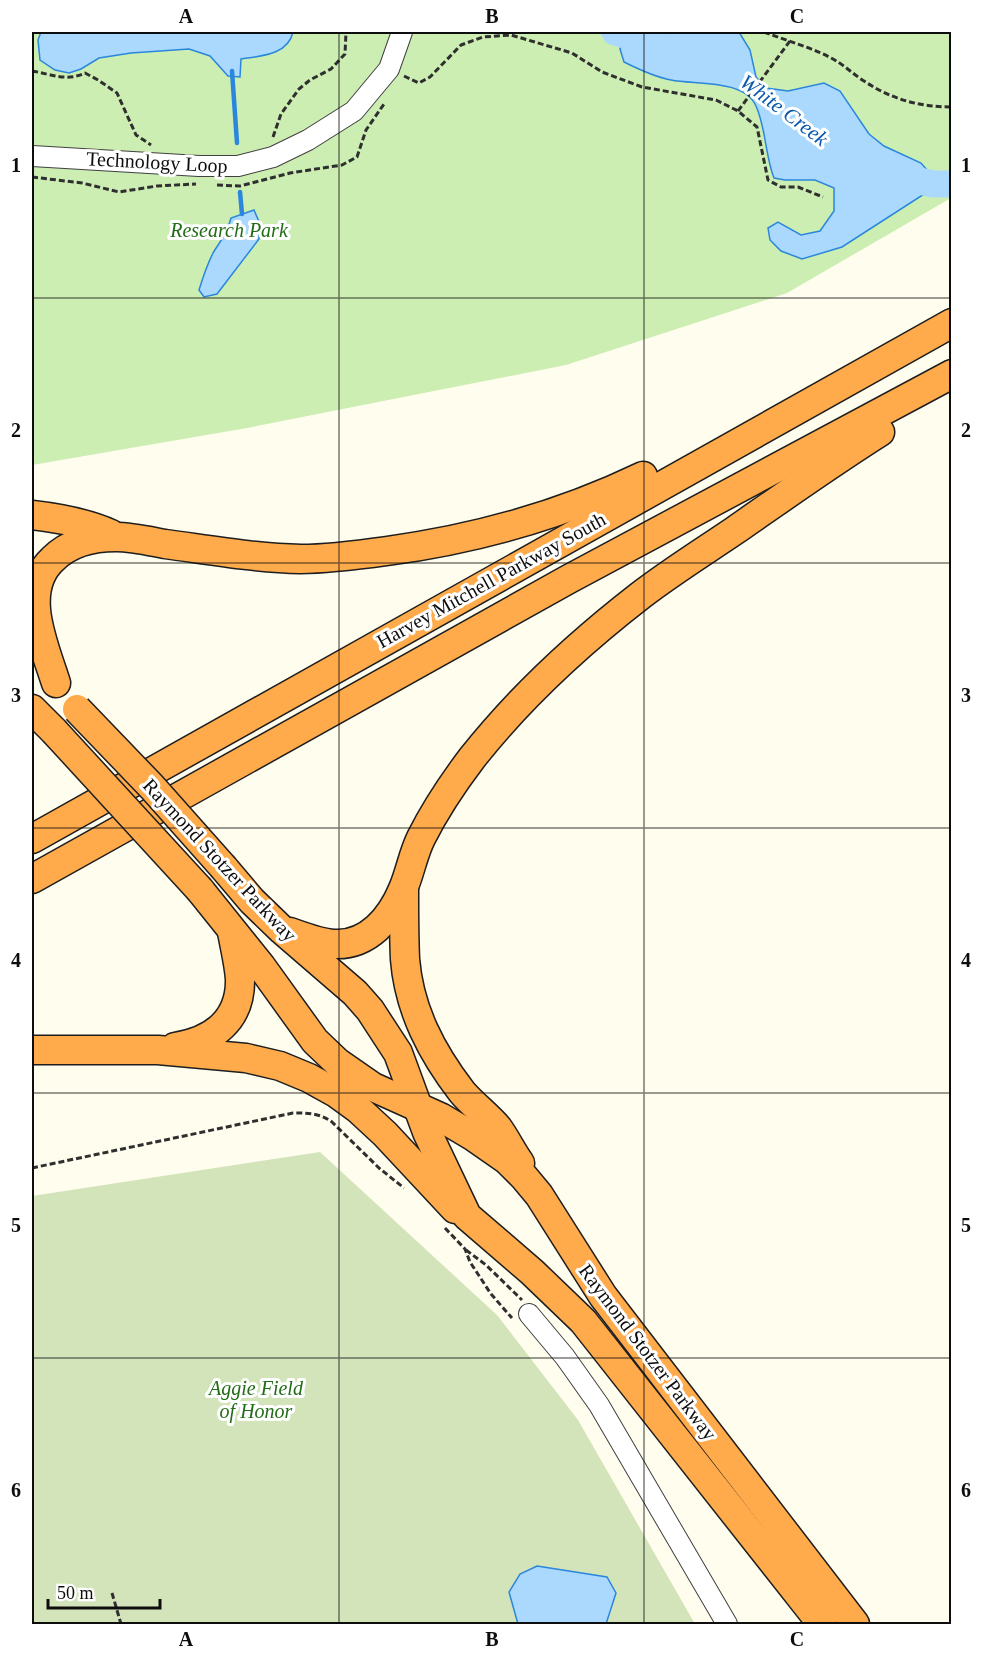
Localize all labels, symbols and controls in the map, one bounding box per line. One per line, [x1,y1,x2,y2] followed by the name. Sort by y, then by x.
[179,5,194,27] text: A
[485,5,499,27] text: B
[790,5,804,27] text: C
[735,69,833,151] water label: White Creek
[86,147,228,178] street label: Technology Loop
[11,154,21,176] text: 1
[961,154,971,176] text: 1
[169,219,289,241] park label: Research Park
[11,419,21,441] text: 2
[961,419,971,441] text: 2
[373,508,610,653] street label: Harvey Mitchell Parkway South
[11,684,21,706] text: 3
[961,684,971,706] text: 3
[138,774,301,947] street label: Raymond Stotzer Parkway
[11,949,21,971] text: 4
[961,949,971,971] text: 4
[11,1214,21,1236] text: 5
[961,1214,971,1236] text: 5
[574,1260,721,1445] street label: Raymond Stotzer Parkway
[207,1377,304,1423] park label: Aggie Field of Honor
[11,1479,21,1501] text: 6
[961,1479,971,1501] text: 6
[48,1572,160,1610] scale bar
[57,1583,94,1603] text: 50 m
[179,1628,194,1650] text: A
[485,1628,499,1650] text: B
[790,1628,804,1650] text: C

